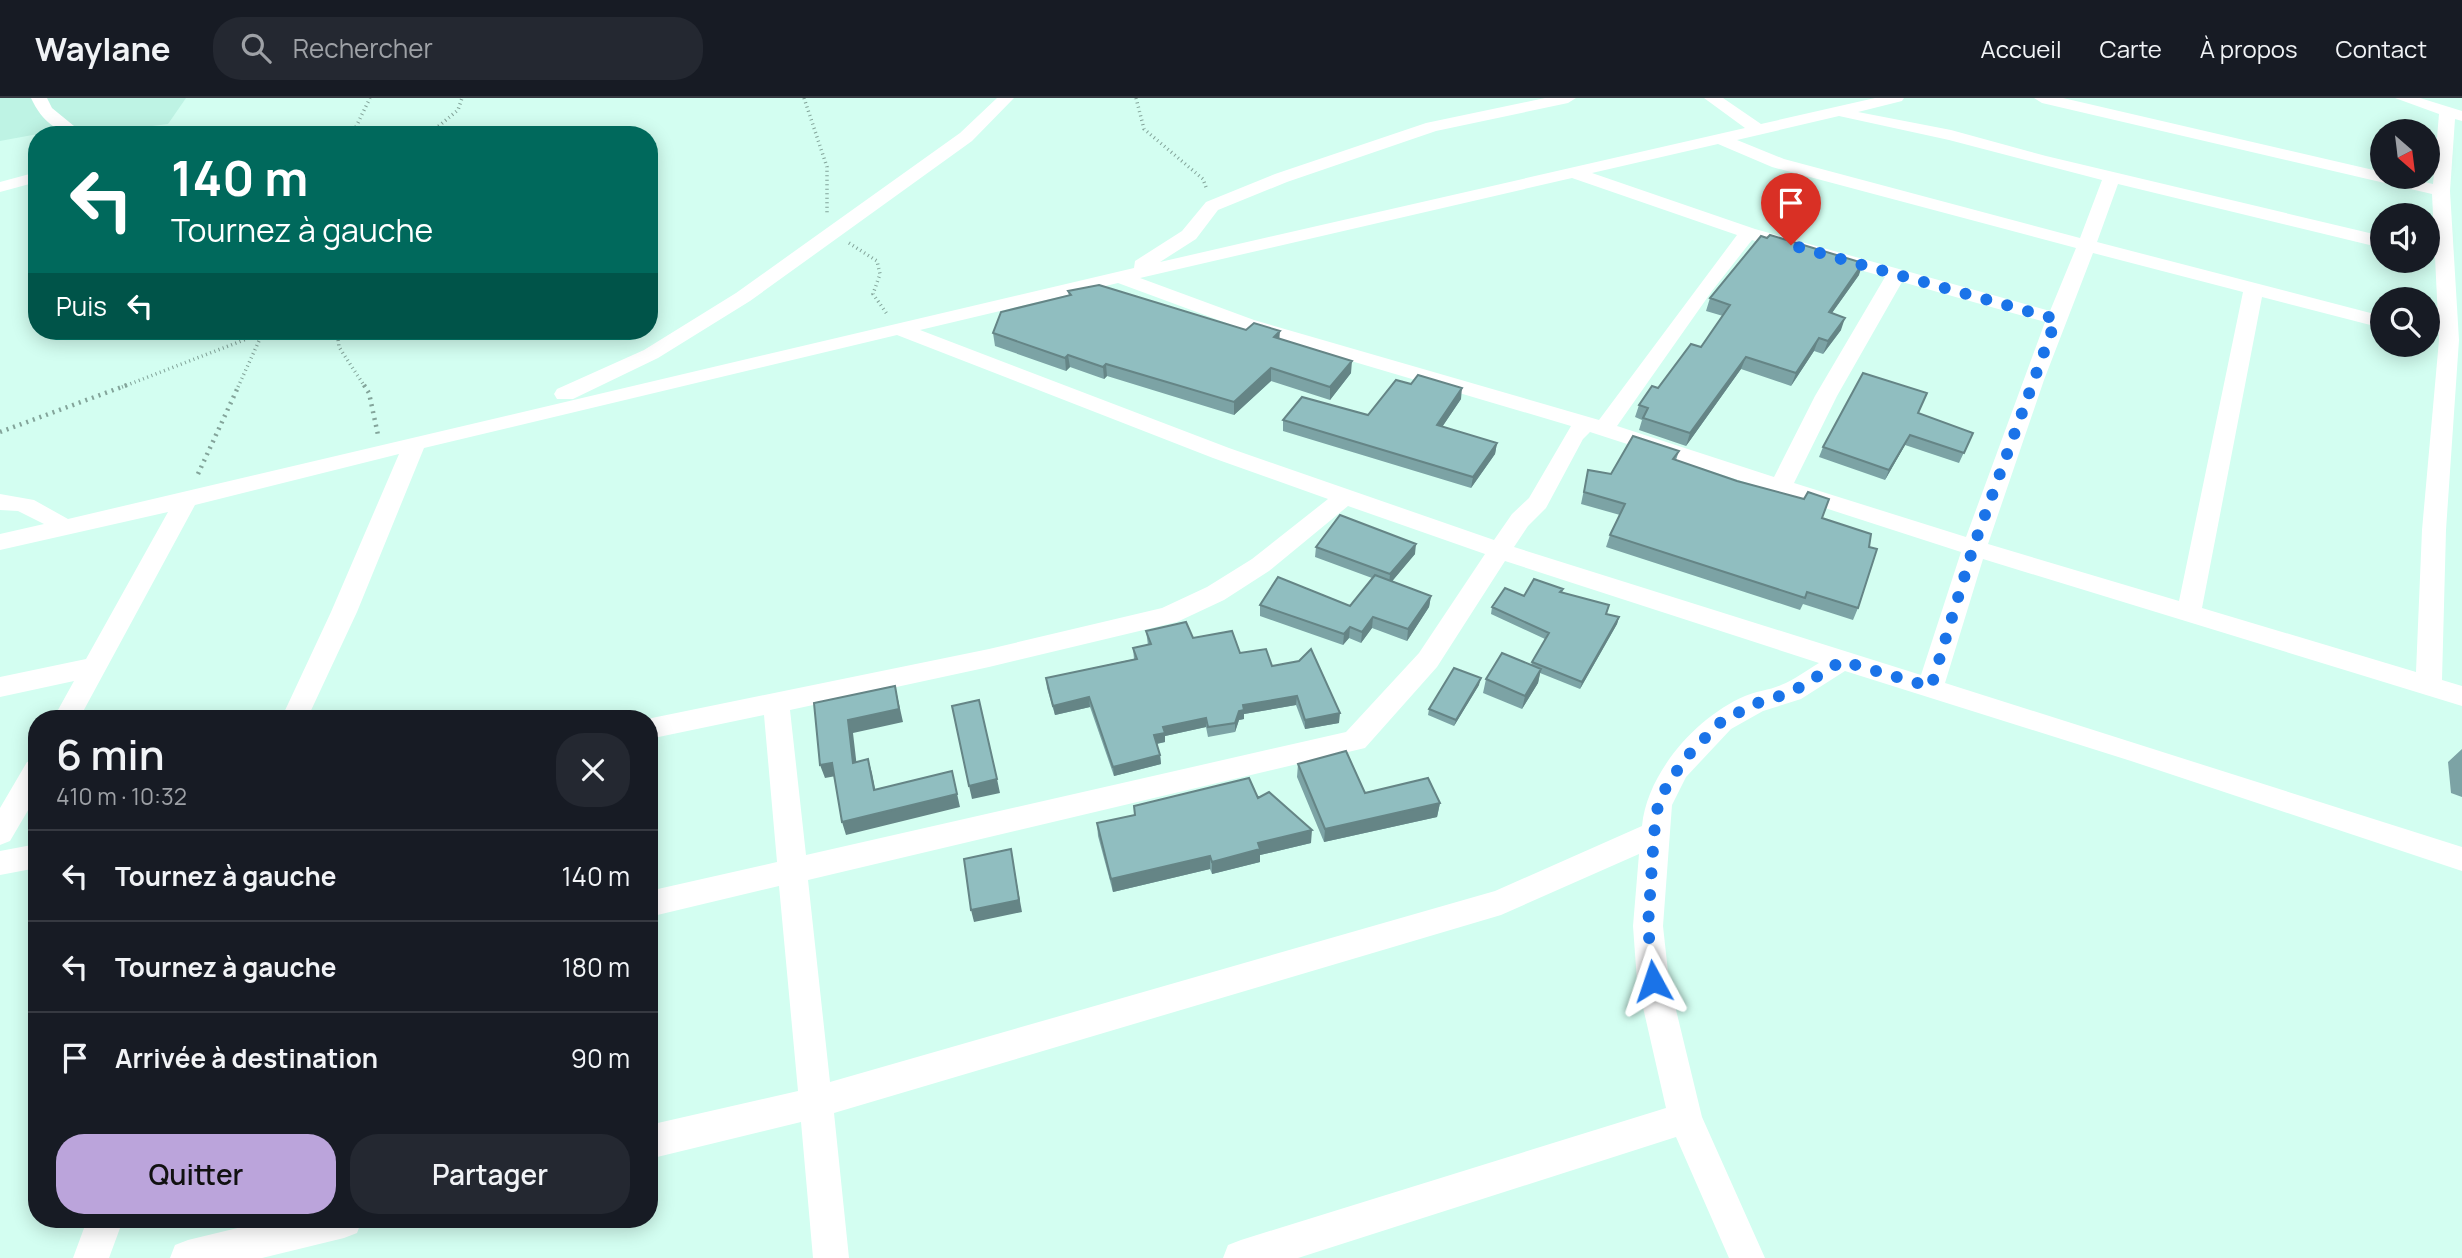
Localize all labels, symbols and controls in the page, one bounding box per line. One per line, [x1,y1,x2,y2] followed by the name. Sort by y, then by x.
[213,17,703,80] search box
[35,26,171,71] text: Waylane
[237,29,275,67] icon: search
[293,30,433,66] text: Rechercher
[1981,32,2061,65] text: Accueil
[2099,32,2162,65] text: Carte
[2200,32,2298,65] text: À propos
[2336,32,2427,65] text: Contact
[2370,119,2440,189] north arrow
[2370,119,2440,357] map controls
[171,144,308,211] text: 140 m
[56,154,147,245] icon: left
[1761,173,1821,245] pin
[1772,184,1810,222] icon: arrive
[2370,203,2440,273] button: sound
[171,208,433,252] text: Tournez à gauche
[121,287,159,325] icon: left
[2370,287,2440,357] button: search
[56,288,107,324] text: Puis
[56,725,165,783] text: 6 min
[556,733,630,807] button: close
[56,780,187,812] text: 410 m · 10:32
[56,857,94,895] icon: left
[115,858,336,894] text: Tournez à gauche
[561,858,630,894] text: 140 m
[1616,944,1690,1018] position arrow
[56,948,94,986] icon: left
[115,949,336,985] text: Tournez à gauche
[562,949,630,985] text: 180 m
[56,1039,94,1077] icon: arrive
[115,1040,378,1076] text: Arrivée à destination
[571,1040,630,1076] text: 90 m
[56,1134,336,1214] button: Quitter
[350,1134,630,1214] button: Partager

